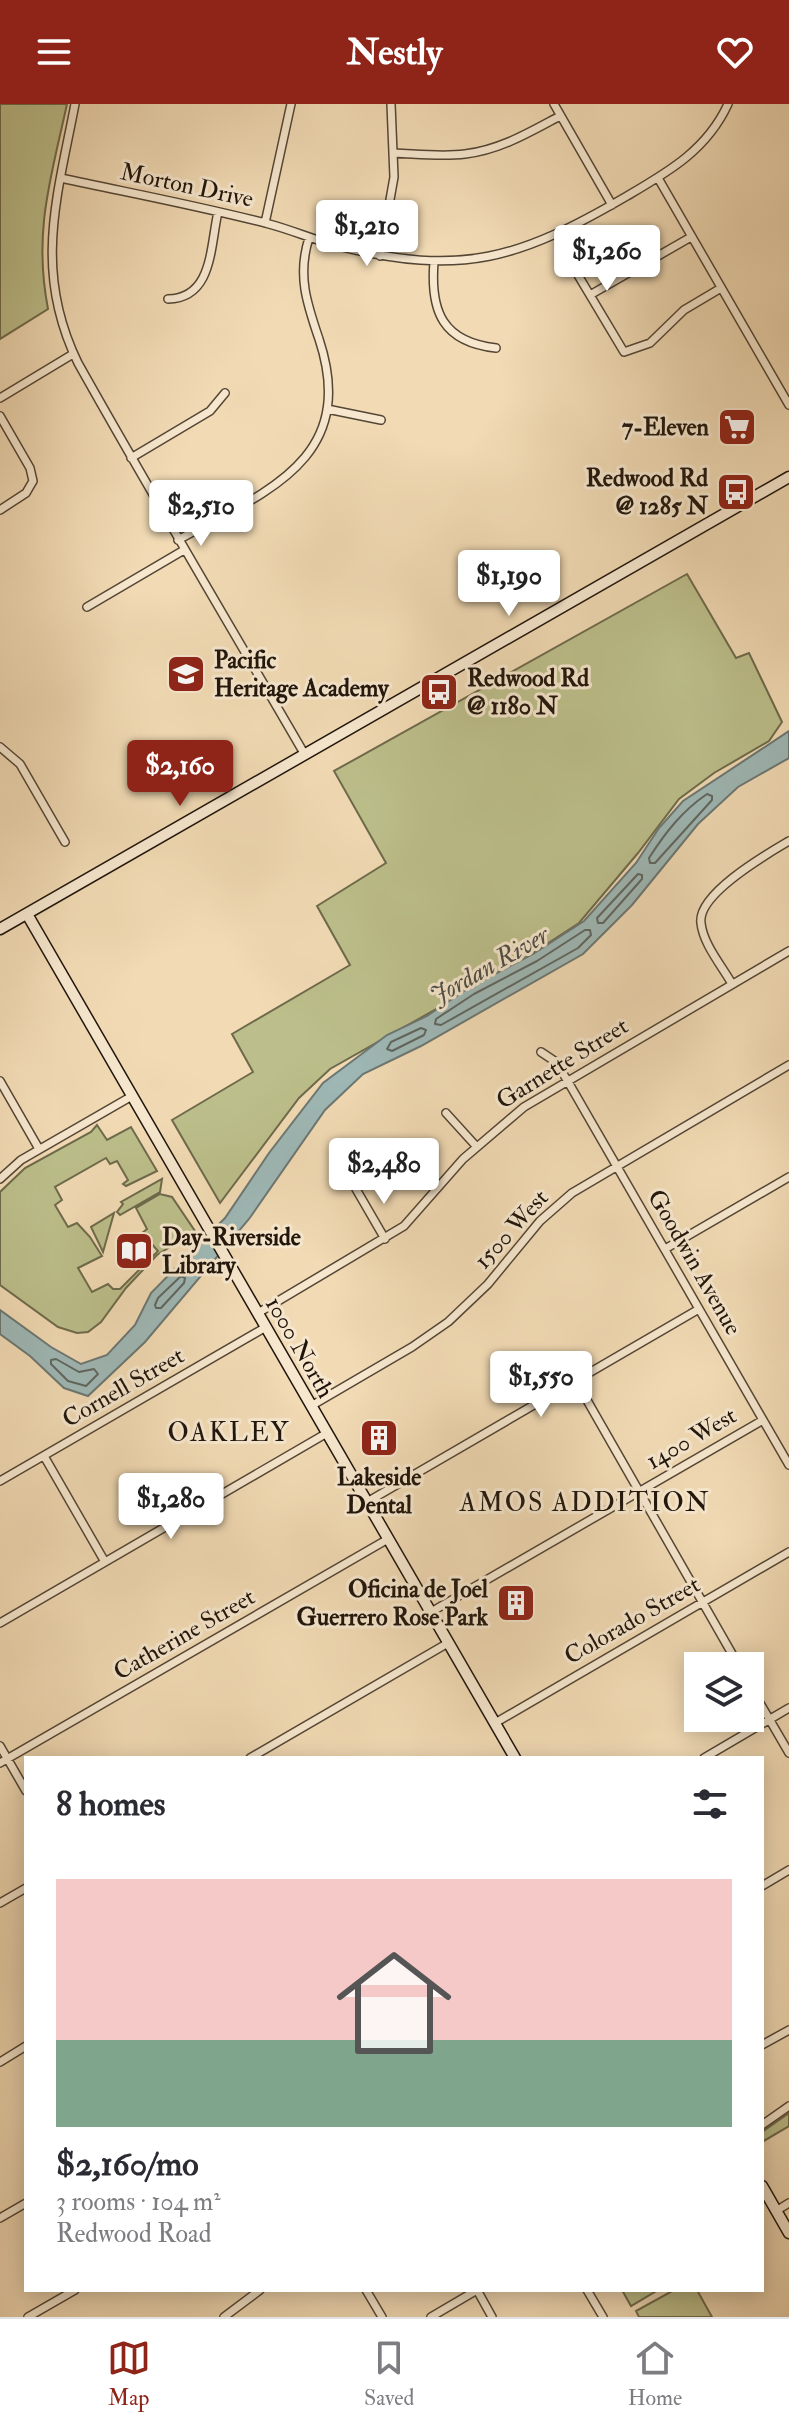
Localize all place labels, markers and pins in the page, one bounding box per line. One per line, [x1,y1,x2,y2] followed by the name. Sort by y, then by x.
[302,200,432,268] pin: $1,210
[542,225,672,293] pin: $1,260
[716,406,758,448] supermarket icon: 7-Eleven
[622,412,710,443] place label: 7-Eleven
[586,463,709,522] place label: Redwood Rd @ 1285 N
[715,471,757,513] bus stop icon: Redwood Rd @ 1285 N
[136,480,266,548] pin: $2,510
[444,550,574,618] pin: $1,190
[214,645,390,704] place label: Pacific Heritage Academy
[165,653,207,695] school or university icon: Pacific Heritage Academy
[467,663,589,722] place label: Redwood Rd @ 1180 N
[418,671,460,713] bus stop icon: Redwood Rd @ 1180 N
[115,740,245,808] pin: $2,160
[319,1138,449,1206] pin: $2,480
[162,1222,301,1281] place label: Day-Riverside Library
[113,1230,155,1272] library icon: Day-Riverside Library
[476,1351,606,1419] pin: $1,550
[358,1417,400,1459] building icon: Lakeside Dental
[337,1462,421,1521] place label: Lakeside Dental
[106,1473,236,1541] pin: $1,280
[297,1574,489,1633] place label: Oficina de Joel Guerrero Rose Park
[495,1582,537,1624] building icon: Oficina de Joel Guerrero Rose Park

